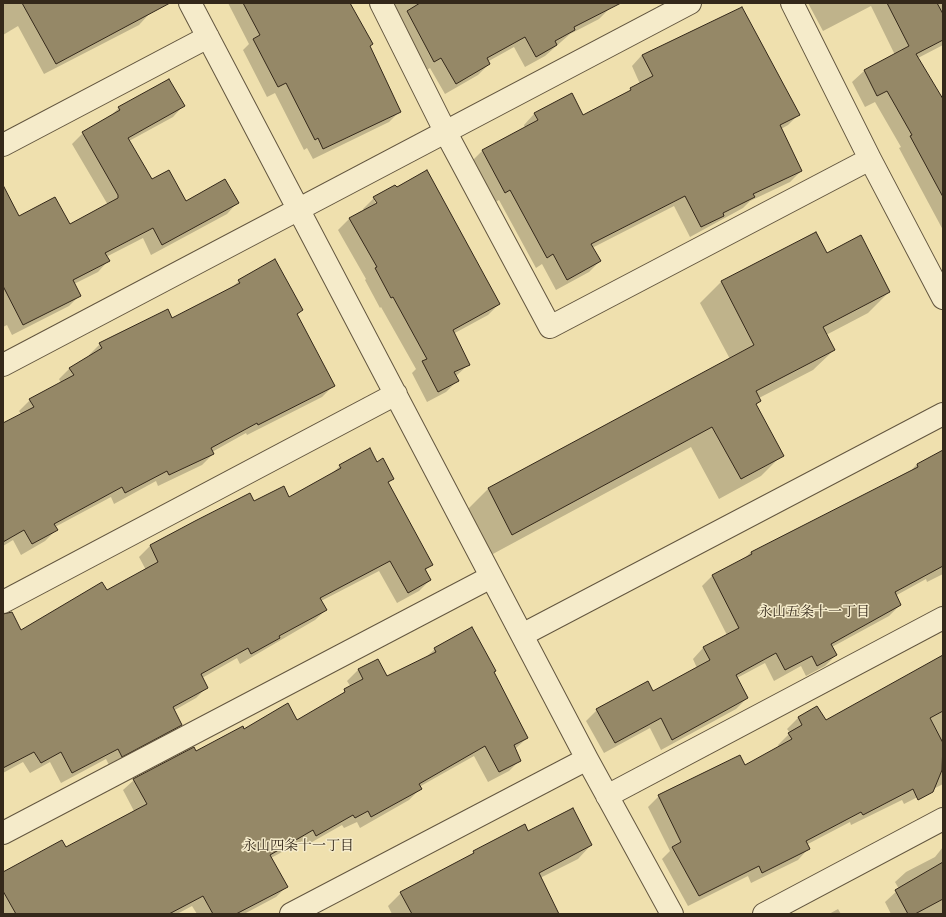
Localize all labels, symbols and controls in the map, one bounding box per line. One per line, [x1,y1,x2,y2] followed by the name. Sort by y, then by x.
[758,605,870,621] district label: 永山五条十一丁目
[242,839,354,855] district label: 永山四条十一丁目

